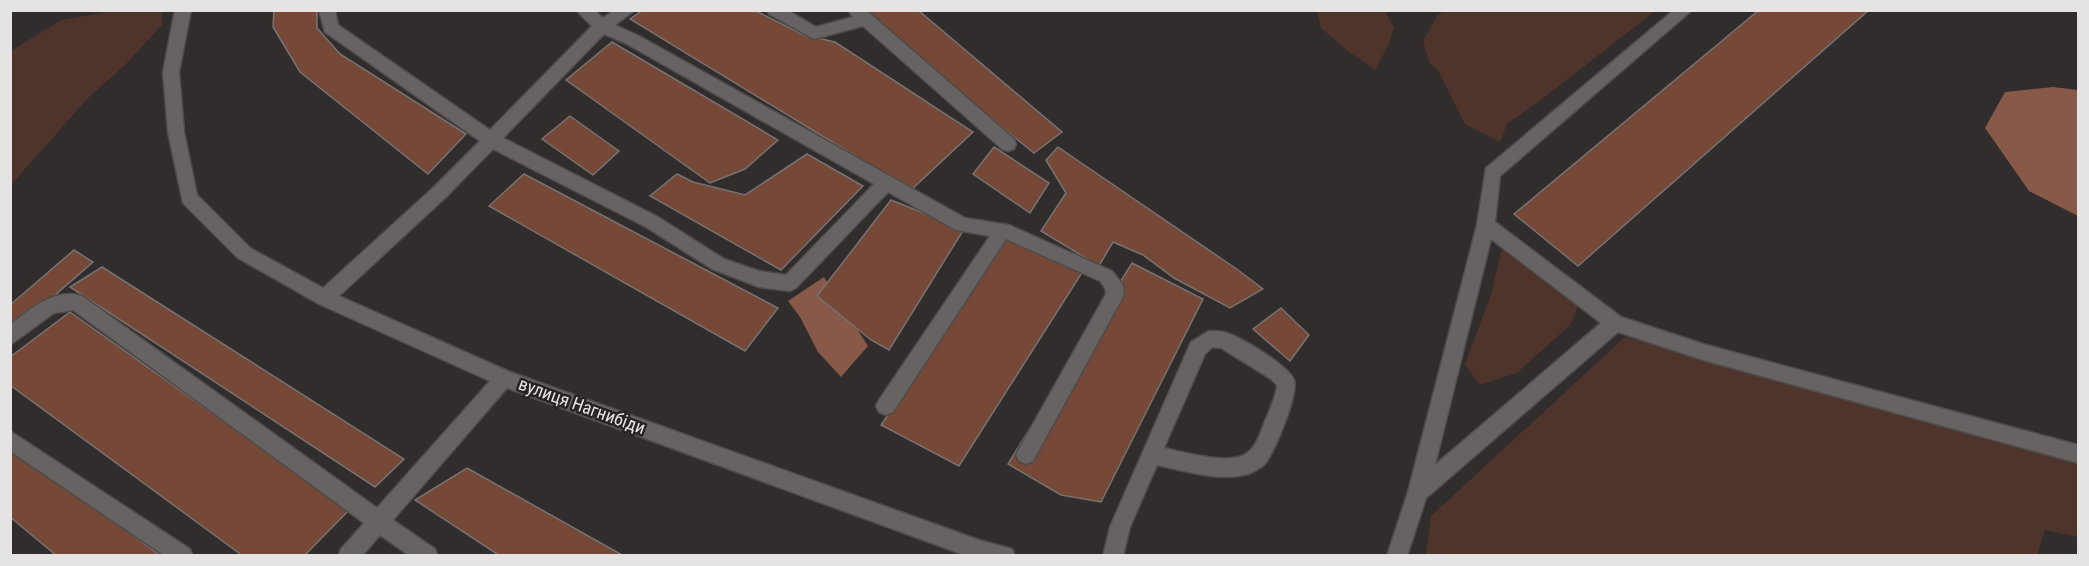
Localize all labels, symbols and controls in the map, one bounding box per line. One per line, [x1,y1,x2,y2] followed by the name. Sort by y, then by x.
[516,373,648,438] street label: вулиця Нагнибіди

